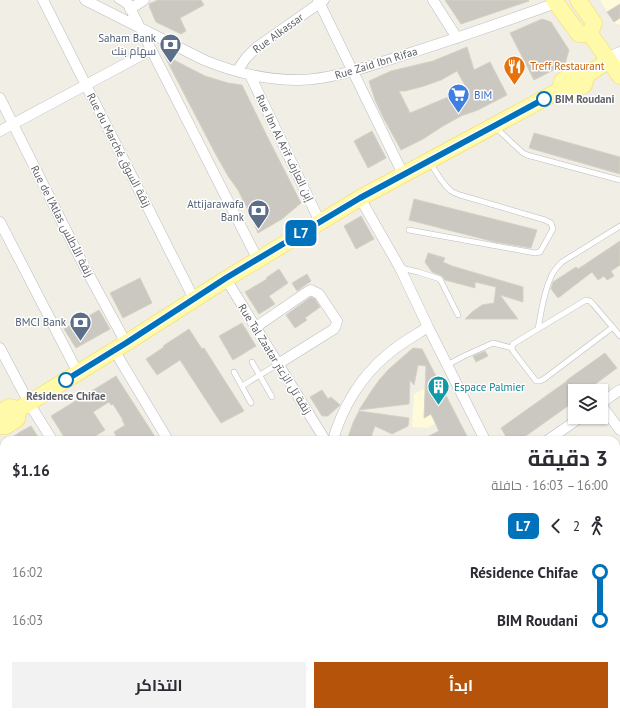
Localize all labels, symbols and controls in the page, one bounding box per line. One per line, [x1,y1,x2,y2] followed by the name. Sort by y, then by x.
[250,10,306,56] street label: Rue Alkassar
[98,31,157,59] place label: Saham Bank سهام بنك
[158,31,184,64] bank icon: Saham Bank سهام بنك
[333,44,419,82] street label: Rue Zaid Ibn Rifaa
[501,53,527,86] restaurant icon: Treff Restaurant
[530,59,605,73] place label: Treff Restaurant
[445,82,471,115] supermarket icon: BIM
[474,88,492,102] place label: BIM
[84,90,154,210] street label: Rue du Marché زنقة السوق
[536,91,552,107] marker: BIM Roudani
[253,92,317,204] street label: Rue Ibn Al Arif إبن العارف
[555,92,615,106] place label: BIM Roudani
[28,163,96,279] street label: Rue de l'Atlas زنقة الأطلس
[187,197,245,224] place label: Attijarawafa Bank
[246,197,272,230] bank icon: Attijarawafa Bank
[283,220,319,246] line badge: L7
[293,224,309,242] text: L7
[235,301,315,417] street label: Rue Tal Zaatar زنقة تل الزعتر
[68,309,94,342] bank icon: BMCI Bank
[15,315,67,329] place label: BMCI Bank
[58,372,74,388] marker: Résidence Chifae
[425,374,451,407] building icon: Espace Palmier
[454,380,525,394] place label: Espace Palmier
[568,384,608,424] map controls
[568,384,608,424] button: layers
[26,389,106,403] place label: Résidence Chifae
[528,444,608,472] text: 3 دقيقة
[12,461,50,480] text: $1.16
[491,477,608,494] text: 16:00 – 16:03 · حافلة
[545,515,567,537] icon: back
[586,515,608,537] icon: walk
[516,517,531,535] text: L7
[573,518,580,535] text: 2
[470,563,578,582] text: Résidence Chifae
[12,564,43,581] text: 16:02
[497,611,578,630] text: BIM Roudani
[12,612,43,629] text: 16:03
[12,662,306,708] button: التذاكر
[314,662,608,708] button: ابدأ

